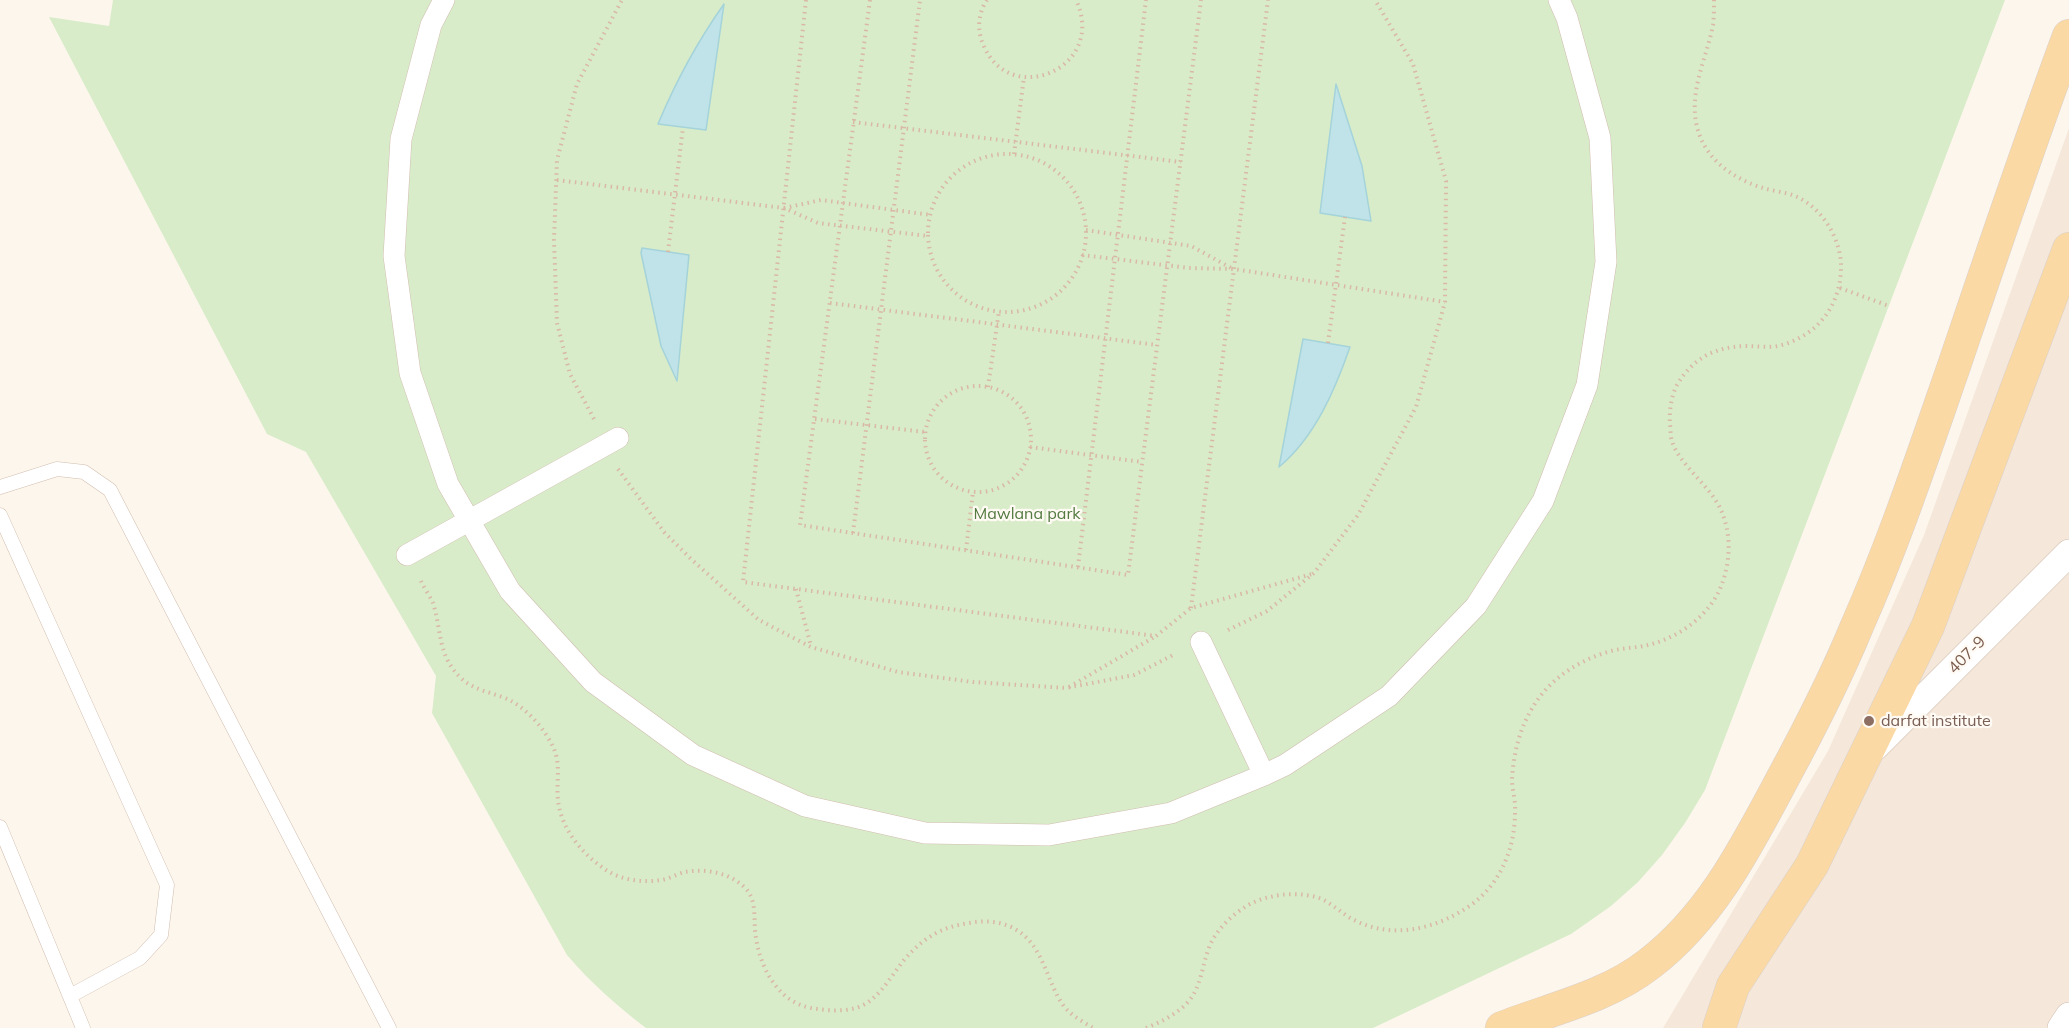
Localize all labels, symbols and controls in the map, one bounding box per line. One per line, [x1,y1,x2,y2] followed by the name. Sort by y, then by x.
[974,504,1080,524] park label: Mawlana park
[1944,632,1990,678] street label: 407-9
[1881,711,1991,731] place label: darfat institute
[1862,714,1876,728] marker: darfat institute

